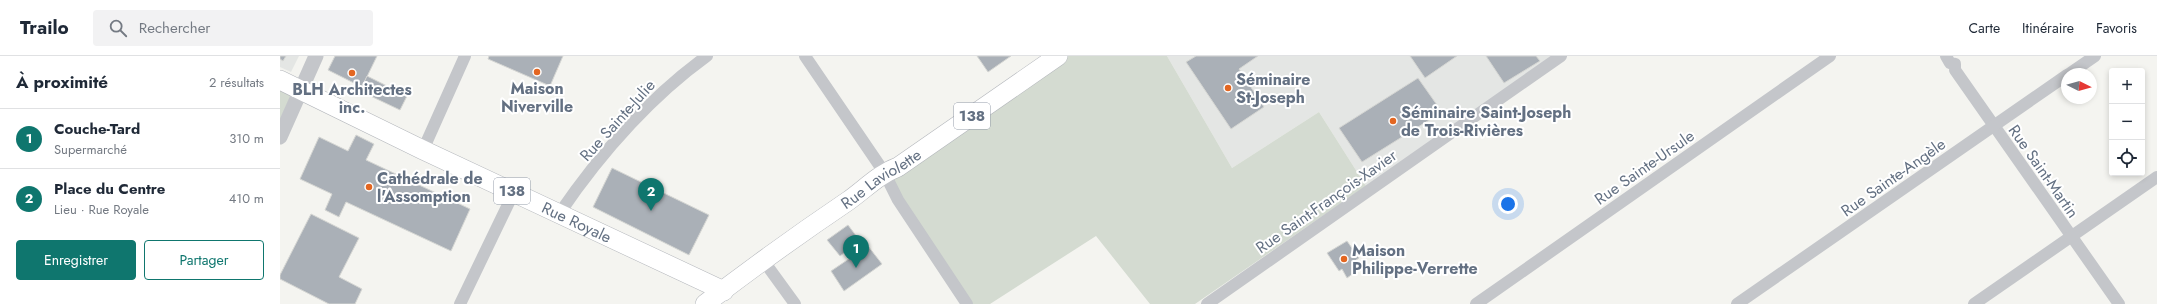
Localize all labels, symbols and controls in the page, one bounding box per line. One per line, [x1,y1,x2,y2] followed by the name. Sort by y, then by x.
[93,10,373,46] search box
[20,14,69,41] text: Trailo
[107,17,129,39] icon: search
[139,17,211,39] text: Rechercher
[1968,18,2000,38] text: Carte
[2022,18,2074,38] text: Itinéraire
[2096,18,2137,38] text: Favoris
[532,67,542,77] marker: Maison Niverville
[347,68,357,78] marker: BLH Architectes inc.
[1236,68,1310,109] place label: Séminaire St-Joseph
[2061,68,2097,104] north arrow
[2109,68,2145,176] map controls
[2109,68,2145,104] button: +
[16,70,108,94] text: À proximité
[209,73,264,92] text: 2 résultats
[574,74,660,166] street label: Rue Sainte-Julie
[501,77,573,118] place label: Maison Niverville
[292,78,412,119] place label: BLH Architectes inc.
[1223,83,1233,93] marker: Séminaire St-Joseph
[1401,101,1571,142] place label: Séminaire Saint-Joseph de Trois‑Rivières
[954,103,990,129] road number: 138
[2109,104,2145,140] button: −
[1388,116,1398,126] marker: Séminaire Saint-Joseph de Trois‑Rivières
[54,118,140,140] text: Couche-Tard
[2003,120,2084,223] street label: Rue Saint-Martin
[1590,124,1699,210] street label: Rue Sainte-Ursule
[26,129,32,148] text: 1
[229,129,264,148] text: 310 m
[1836,133,1950,222] street label: Rue Sainte-Angèle
[54,140,127,159] text: Supermarché
[2109,140,2145,176] button: locate
[836,143,926,215] street label: Rue Laviolette
[1251,144,1402,259] street label: Rue Saint-François-Xavier
[377,167,483,208] place label: Cathédrale de l'Assomption
[54,178,165,200] text: Place du Centre
[494,178,530,204] road number: 138
[638,178,664,211] pin: 2
[364,182,374,192] marker: Cathédrale de l'Assomption
[25,189,33,208] text: 2
[229,189,264,208] text: 410 m
[1498,194,1518,214] your location
[538,196,615,249] street label: Rue Royale
[54,200,149,219] text: Lieu · Rue Royale
[843,235,869,268] pin: 1
[1352,239,1478,280] place label: Maison Philippe-Verrette
[16,240,136,280] button: Enregistrer
[144,240,264,280] button: Partager
[1339,254,1349,264] marker: Maison Philippe-Verrette

